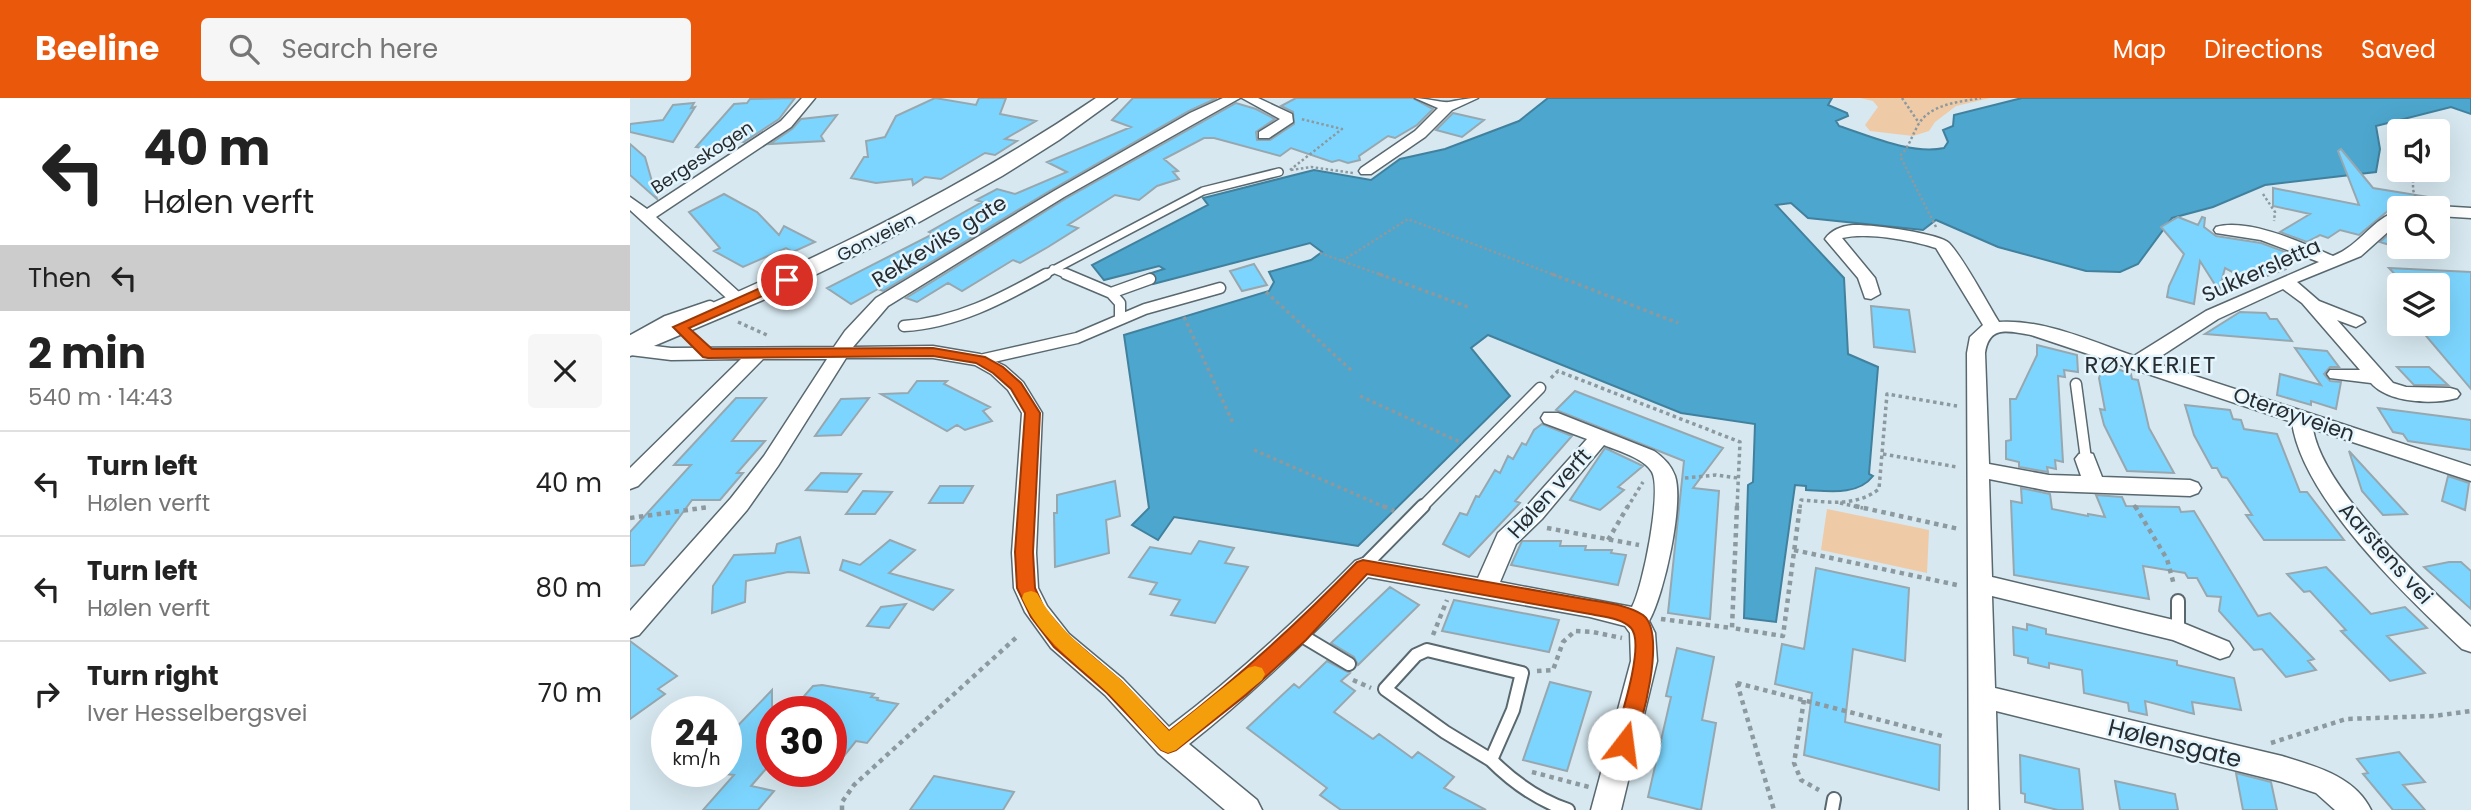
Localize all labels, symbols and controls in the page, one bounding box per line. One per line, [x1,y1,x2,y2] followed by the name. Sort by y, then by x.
[201,18,691,81] search box
[35,25,159,72] text: Beeline
[225,30,263,68] icon: search
[281,31,438,67] text: Search here
[2113,33,2166,66] text: Map
[2204,33,2323,66] text: Directions
[2361,33,2436,66] text: Saved
[143,114,270,182] text: 40 m
[646,115,758,199] street label: Bergeskogen
[2387,119,2450,336] map controls
[2387,119,2450,182] button: sound
[28,126,119,217] icon: left
[143,179,314,224] text: Hølen verft
[866,188,1012,294] street label: Rekkeviks gate
[2387,196,2450,259] button: search
[832,206,920,268] street label: Gonveien
[2197,231,2325,309] street label: Sukkersletta
[757,250,817,310] pin
[105,259,143,297] icon: left
[28,260,91,296] text: Then
[768,261,806,299] icon: arrive
[2387,273,2450,336] button: layers
[28,324,146,383] text: 2 min
[528,334,602,408] button: close
[2085,349,2217,381] district label: RØYKERIET
[2229,380,2359,448] street label: Oterøyveien
[28,381,173,413] text: 540 m · 14:43
[1501,442,1597,544] street label: Hølen verft
[87,448,198,484] text: Turn left
[28,465,66,503] icon: left
[536,465,602,501] text: 40 m
[87,487,210,519] text: Hølen verft
[2332,496,2440,610] street label: Aarstens vei
[87,553,198,589] text: Turn left
[28,570,66,608] icon: left
[536,570,602,606] text: 80 m
[87,592,210,624] text: Hølen verft
[87,658,219,694] text: Turn right
[28,675,66,713] icon: right
[538,675,602,711] text: 70 m
[756,696,847,787] speed limit sign: 30
[87,697,307,729] text: Iver Hesselbergsvei
[1587,707,1661,781] position arrow
[675,708,718,757] text: 24
[2105,710,2245,776] street label: Hølensgate
[673,746,720,771] text: km/h

